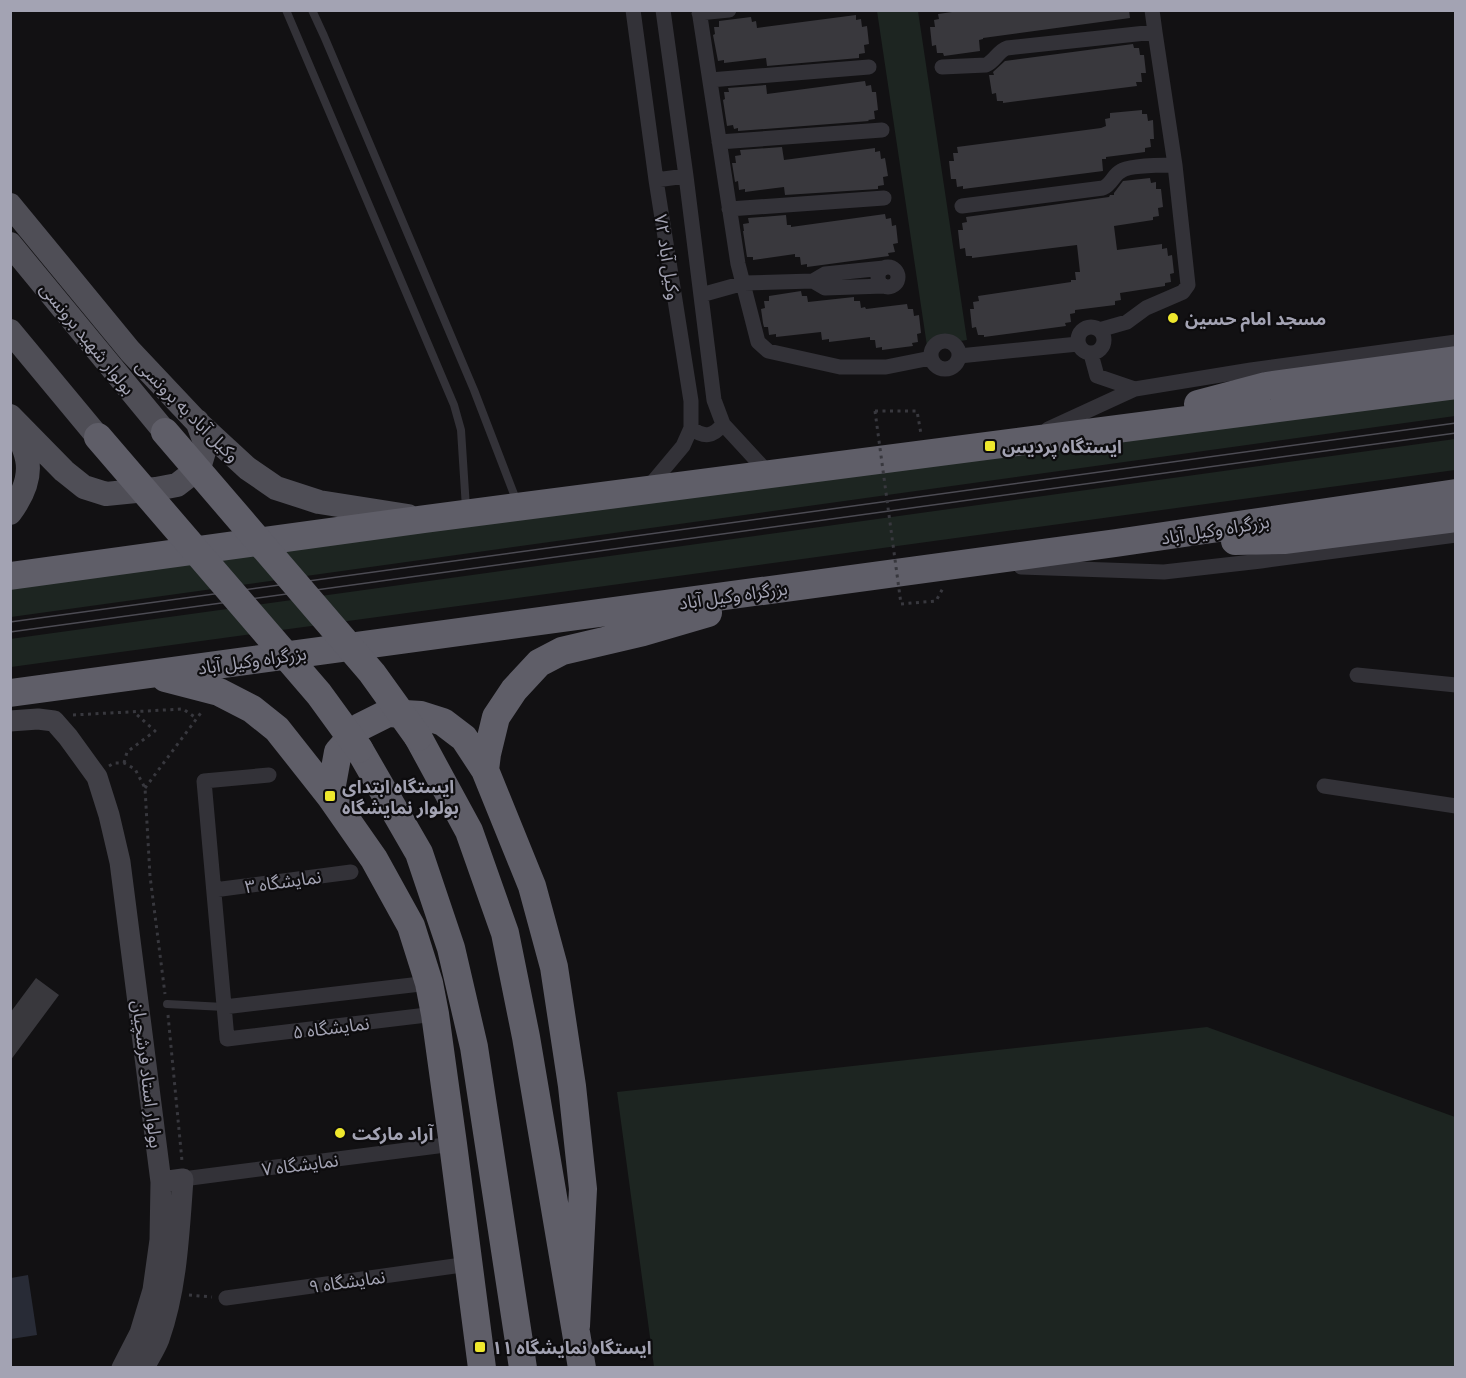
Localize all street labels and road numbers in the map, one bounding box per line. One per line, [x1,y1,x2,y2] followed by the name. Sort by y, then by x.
[649,212,686,302] street label: ۷۲ وکیل آباد
[35,277,140,399] street label: بولوار شهید برونسی
[131,354,244,467] street label: وکیل آباد به برونسی
[1159,510,1271,549] street label: بزرگراه وکیل آباد
[677,576,789,615] street label: بزرگراه وکیل آباد
[196,641,308,680] street label: بزرگراه وکیل آباد
[243,865,323,897] street label: نمایشگاه ۳
[127,999,168,1149] street label: بولوار استاد فرشچیان
[291,1011,371,1043] street label: نمایشگاه ۵
[260,1148,340,1180] street label: نمایشگاه ۷
[307,1265,387,1297] street label: نمایشگاه ۹

